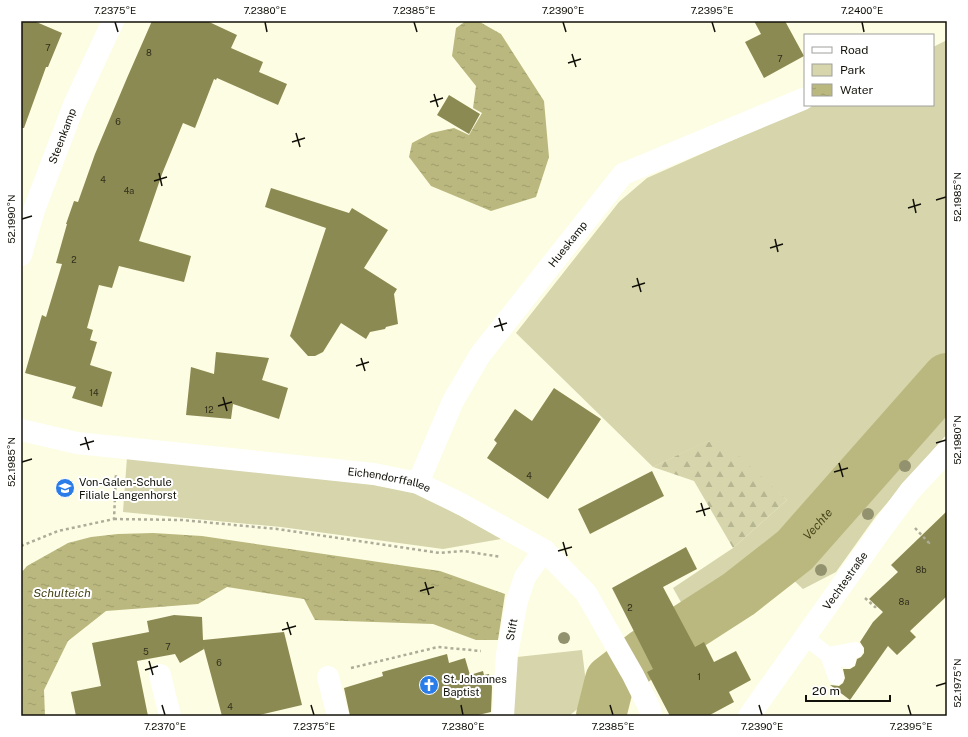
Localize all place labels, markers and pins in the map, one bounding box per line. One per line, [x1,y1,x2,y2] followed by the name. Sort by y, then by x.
[79,476,177,501] place label: Von-Galen-Schule Filiale Langenhorst
[54,477,76,499] school or university icon: Von-Galen-Schule Filiale Langenhorst
[443,673,507,698] place label: St. Johannes Baptist
[418,674,440,696] church icon: St. Johannes Baptist

